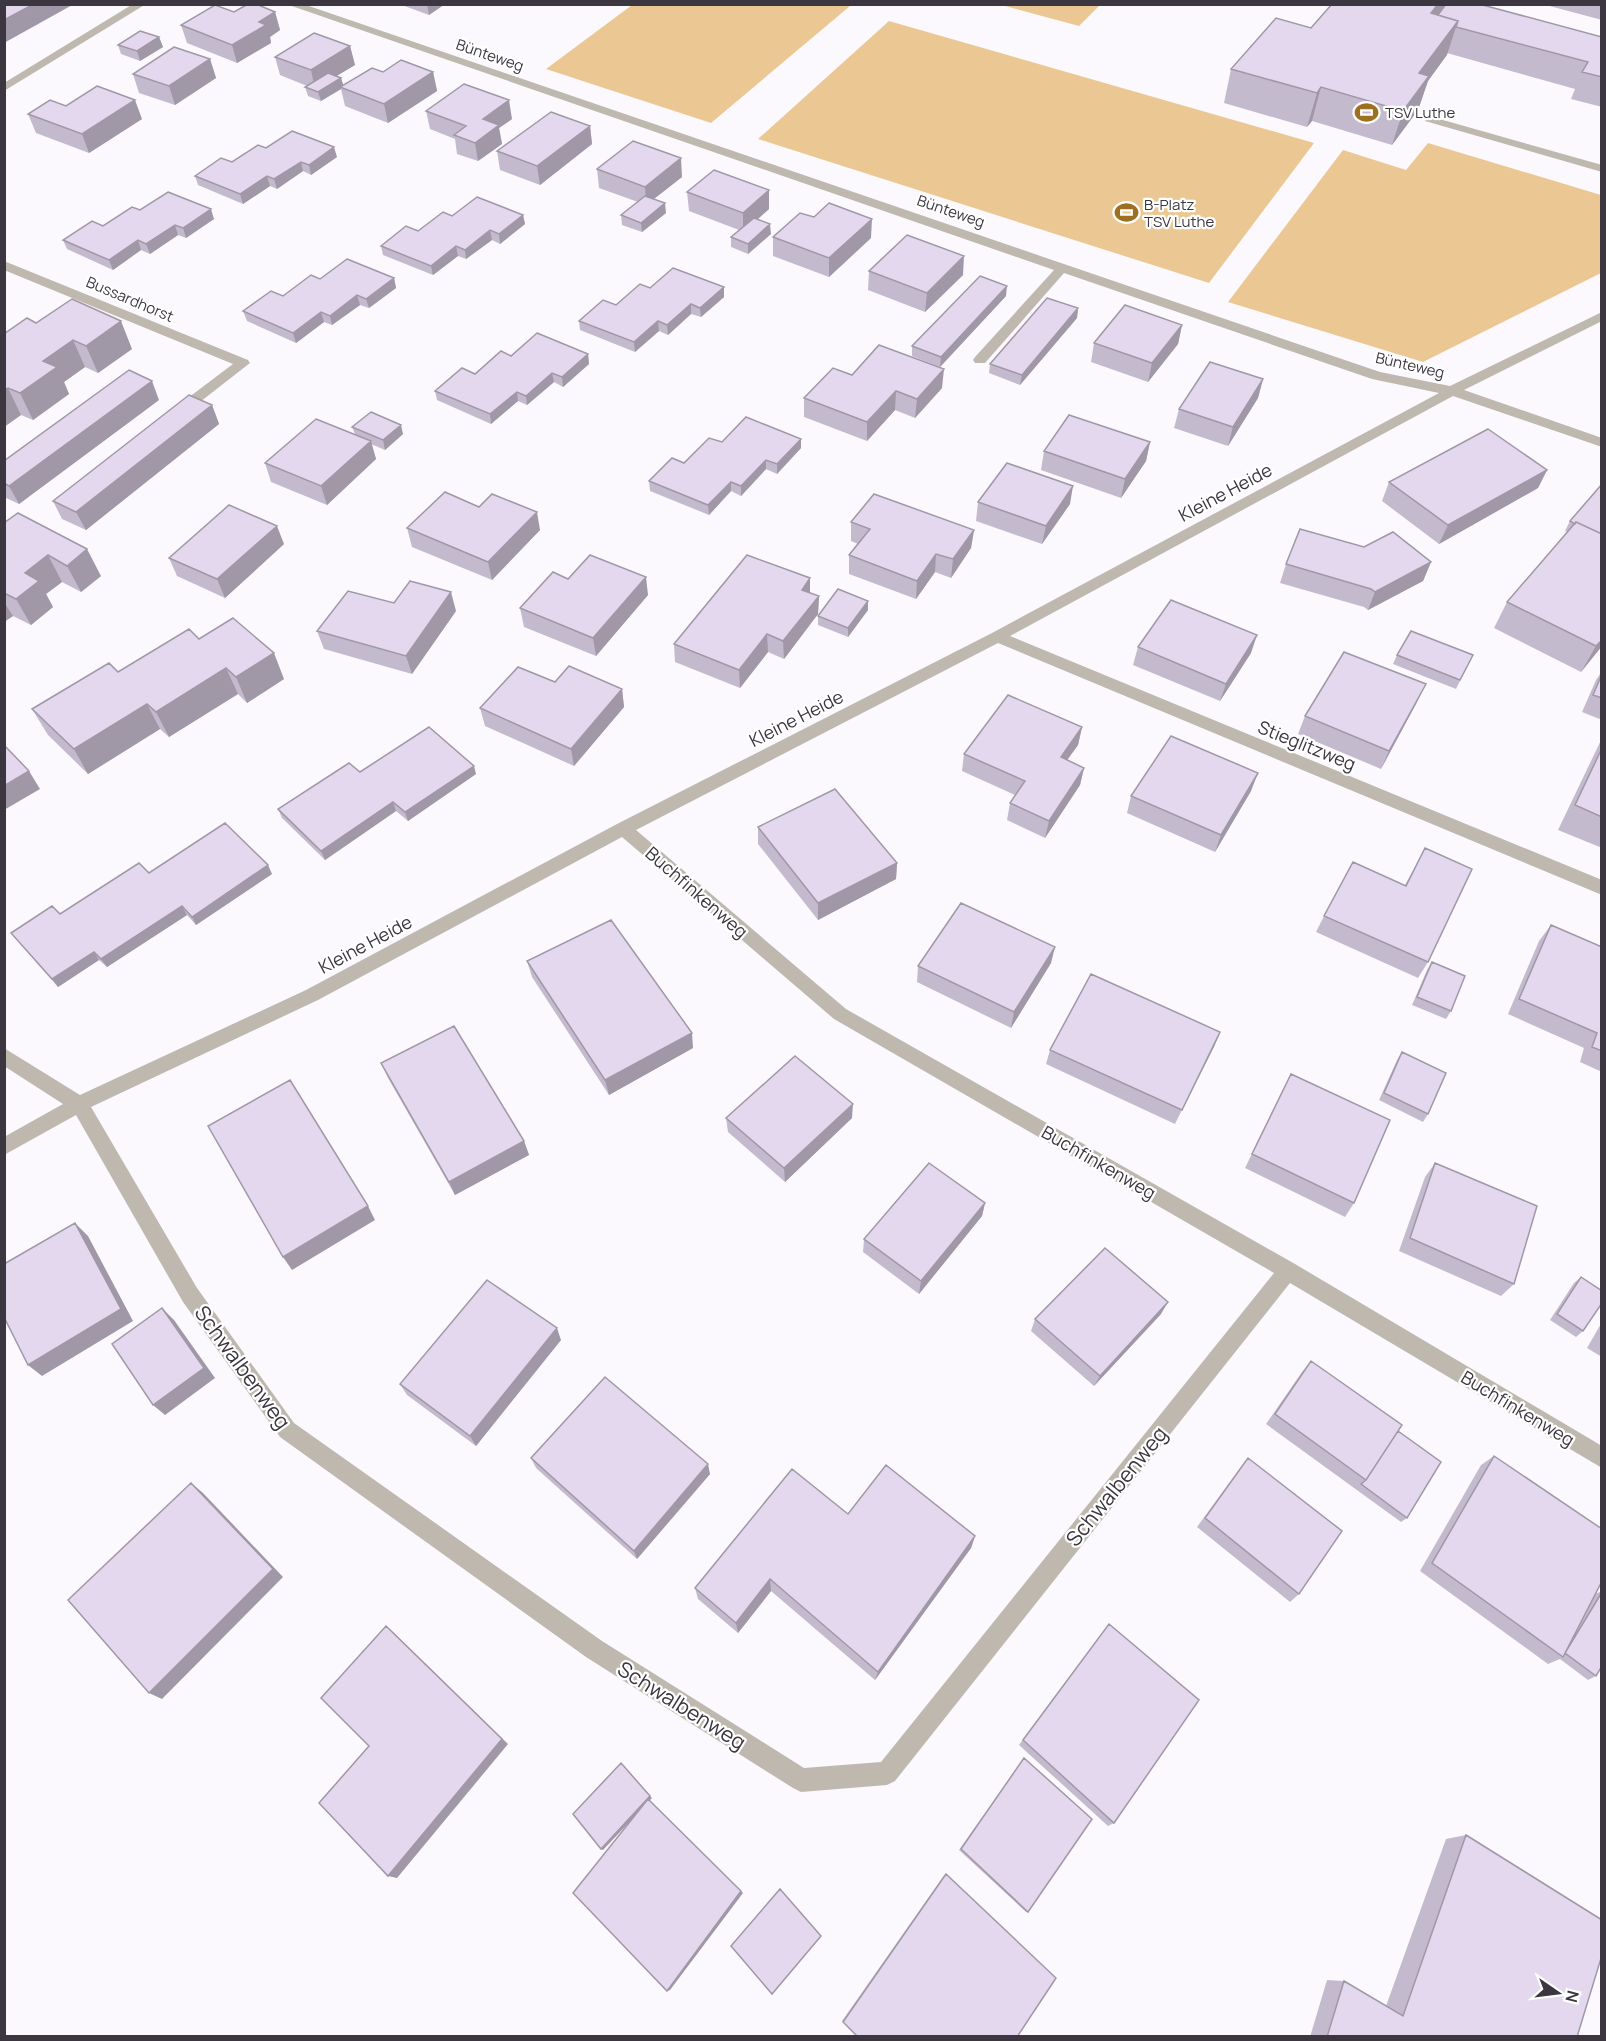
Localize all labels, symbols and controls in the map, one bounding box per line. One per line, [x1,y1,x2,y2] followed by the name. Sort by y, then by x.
[453,34,527,76] street label: Bünteweg
[1354,99,1380,125] sports icon: TSV Luthe
[1385,102,1455,123] place label: TSV Luthe
[914,190,988,232] street label: Bünteweg
[1144,194,1214,232] place label: B-Platz TSV Luthe
[1113,200,1139,226] sports icon: B-Platz TSV Luthe
[83,271,177,327] street label: Bussardhorst
[1374,347,1446,383] street label: Bünteweg
[1174,457,1276,527] street label: Kleine Heide
[745,684,847,752] street label: Kleine Heide
[1255,714,1359,776] street label: Stieglitzweg
[641,841,753,943] street label: Buchfinkenweg
[314,909,416,979] street label: Kleine Heide
[1037,1120,1161,1204] street label: Buchfinkenweg
[189,1300,297,1434] street label: Schwalbenweg
[1457,1365,1579,1451] street label: Buchfinkenweg
[1059,1420,1173,1552] street label: Schwalbenweg
[613,1654,751,1756] street label: Schwalbenweg
[1528,1963,1588,2023] north arrow
[1560,1988,1585,2005] text: N

